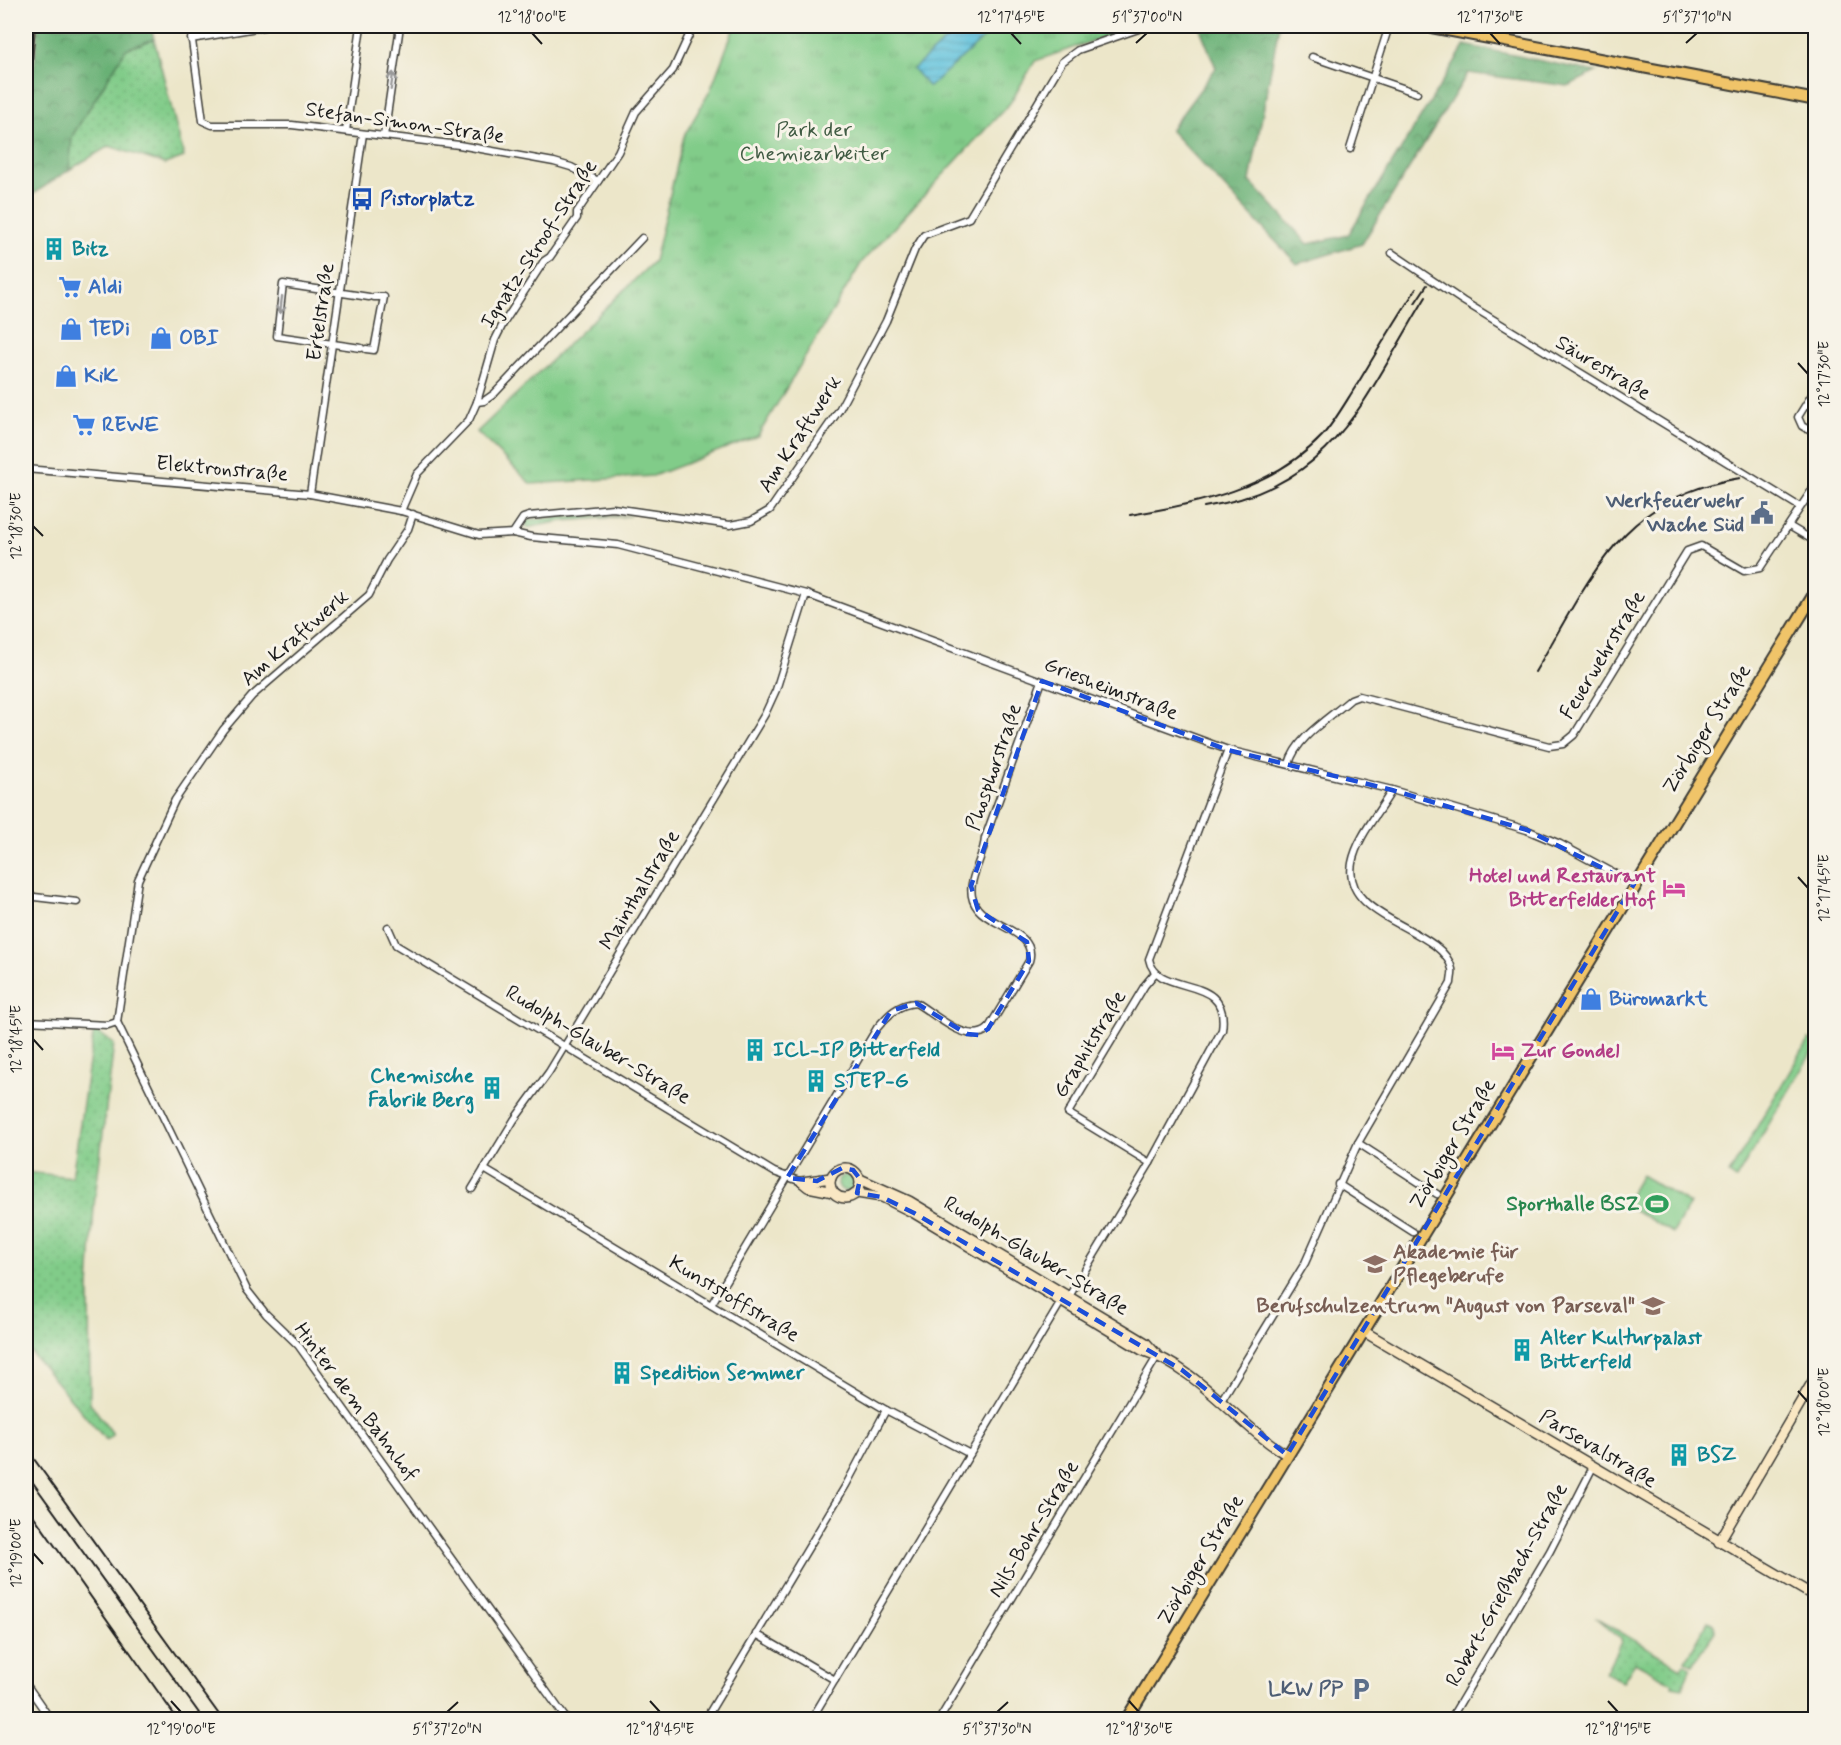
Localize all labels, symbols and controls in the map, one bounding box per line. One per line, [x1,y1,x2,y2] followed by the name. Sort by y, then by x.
[498,8,567,28] text: 12°18'00"E
[977,8,1045,28] text: 12°17'45"E
[1112,8,1182,28] text: 51°37'00"N
[1457,8,1524,28] text: 12°17'30"E
[1663,8,1731,28] text: 51°37'10"N
[386,72,397,91] one-way arrow
[304,95,506,151] street label: Stefan-Simon-Straße
[739,116,889,168] park label: Park der Chemiearbeiter
[474,154,604,334] street label: Ignatz-Stroof-Straße
[380,185,475,213] place label: Pistorplatz
[349,186,375,212] bus stop icon: Pistorplatz
[72,235,109,263] place label: Bitz
[41,236,67,262] building icon: Bitz
[300,261,342,363] street label: Ertelstraße
[88,273,122,301] place label: Aldi
[57,274,83,300] supermarket icon: Aldi
[275,295,286,315] one-way arrow
[89,315,130,343] place label: TEDi
[58,316,84,342] shop icon: TEDi
[179,324,219,352] place label: OBI
[148,325,174,351] shop icon: OBI
[1550,329,1656,407] street label: Säurestraße
[1815,340,1835,407] text: 12°17'30"E
[84,362,119,390] place label: KiK
[53,363,79,389] shop icon: KiK
[752,370,848,498] street label: Am Kraftwerk
[102,411,159,439] place label: REWE
[71,412,97,438] supermarket icon: REWE
[155,449,289,489] street label: Elektronstraße
[1605,487,1744,539] place label: Werkfeuerwehr Wache Süd
[7,492,27,560] text: 12°18'30"E
[1749,500,1775,526] public building icon: Werkfeuerwehr Wache Süd
[235,583,355,693] street label: Am Kraftwerk
[1553,585,1653,725] street label: Feuerwehrstraße
[1040,651,1182,727] street label: Griesheimstraße
[1656,659,1759,800] street label: Zörbiger Straße
[959,700,1029,834] street label: Phosphorstraße
[593,825,687,955] street label: Mainthalstraße
[1815,854,1835,922] text: 12°17'45"E
[1469,862,1656,914] place label: Hotel und Restaurant Bitterfelder Hof
[1661,875,1687,901] hotel icon: Hotel und Restaurant Bitterfelder Hof
[500,979,696,1111] street label: Rudolph-Glauber-Straße
[1047,985,1133,1103] street label: Graphitstraße
[1609,985,1708,1013] place label: Büromarkt
[1578,986,1604,1012] shop icon: Büromarkt
[7,1004,27,1073] text: 12°18'45"E
[773,1036,940,1064] place label: ICL-IP Bitterfeld
[742,1037,768,1063] building icon: ICL-IP Bitterfeld
[1521,1037,1620,1065] place label: Zur Gondel
[1490,1038,1516,1064] hotel icon: Zur Gondel
[368,1062,475,1114] place label: Chemische Fabrik Berg
[834,1067,909,1095] place label: STEP-G
[803,1068,829,1094] building icon: STEP-G
[1403,1073,1504,1215] street label: Zörbiger Straße
[479,1075,505,1101] building icon: Chemische Fabrik Berg
[938,1190,1134,1322] street label: Rudolph-Glauber-Straße
[1506,1190,1640,1218] place label: Sporthalle BSZ
[1644,1191,1670,1217] sports icon: Sporthalle BSZ
[1393,1238,1519,1290] place label: Akademie für Pflegeberufe
[663,1249,805,1349] street label: Kunststoffstraße
[1362,1251,1388,1277] school or university icon: Akademie für Pflegeberufe
[1256,1292,1635,1320] place label: Berufschulzentrum "August von Parseval"
[1640,1293,1666,1319] school or university icon: Berufschulzentrum "August von Parseval"
[287,1317,425,1487] street label: Hinter dem Bahnhof
[1540,1324,1702,1376] place label: Alter Kulturpalast Bitterfeld
[1509,1337,1535,1363] building icon: Alter Kulturpalast Bitterfeld
[640,1359,806,1387] place label: Spedition Semmer
[609,1360,635,1386] building icon: Spedition Semmer
[1815,1367,1835,1437] text: 12°18'00"E
[1534,1403,1662,1495] street label: Parsevalstraße
[1697,1441,1737,1469] place label: BSZ
[1666,1442,1692,1468] building icon: BSZ
[982,1455,1086,1603] street label: Nils-Bohr-Straße
[1439,1478,1575,1692] street label: Robert-Grießbach-Straße
[1151,1489,1252,1631] street label: Zörbiger Straße
[7,1518,27,1588] text: 12°19'00"E
[1268,1675,1344,1703] place label: LKW PP
[1348,1676,1374,1702] parking icon: LKW PP
[146,1720,216,1740] text: 12°19'00"E
[412,1720,482,1740] text: 51°37'20"N
[626,1720,695,1740] text: 12°18'45"E
[963,1720,1031,1740] text: 51°37'30"N
[1105,1720,1173,1740] text: 12°18'30"E
[1585,1720,1652,1740] text: 12°18'15"E

